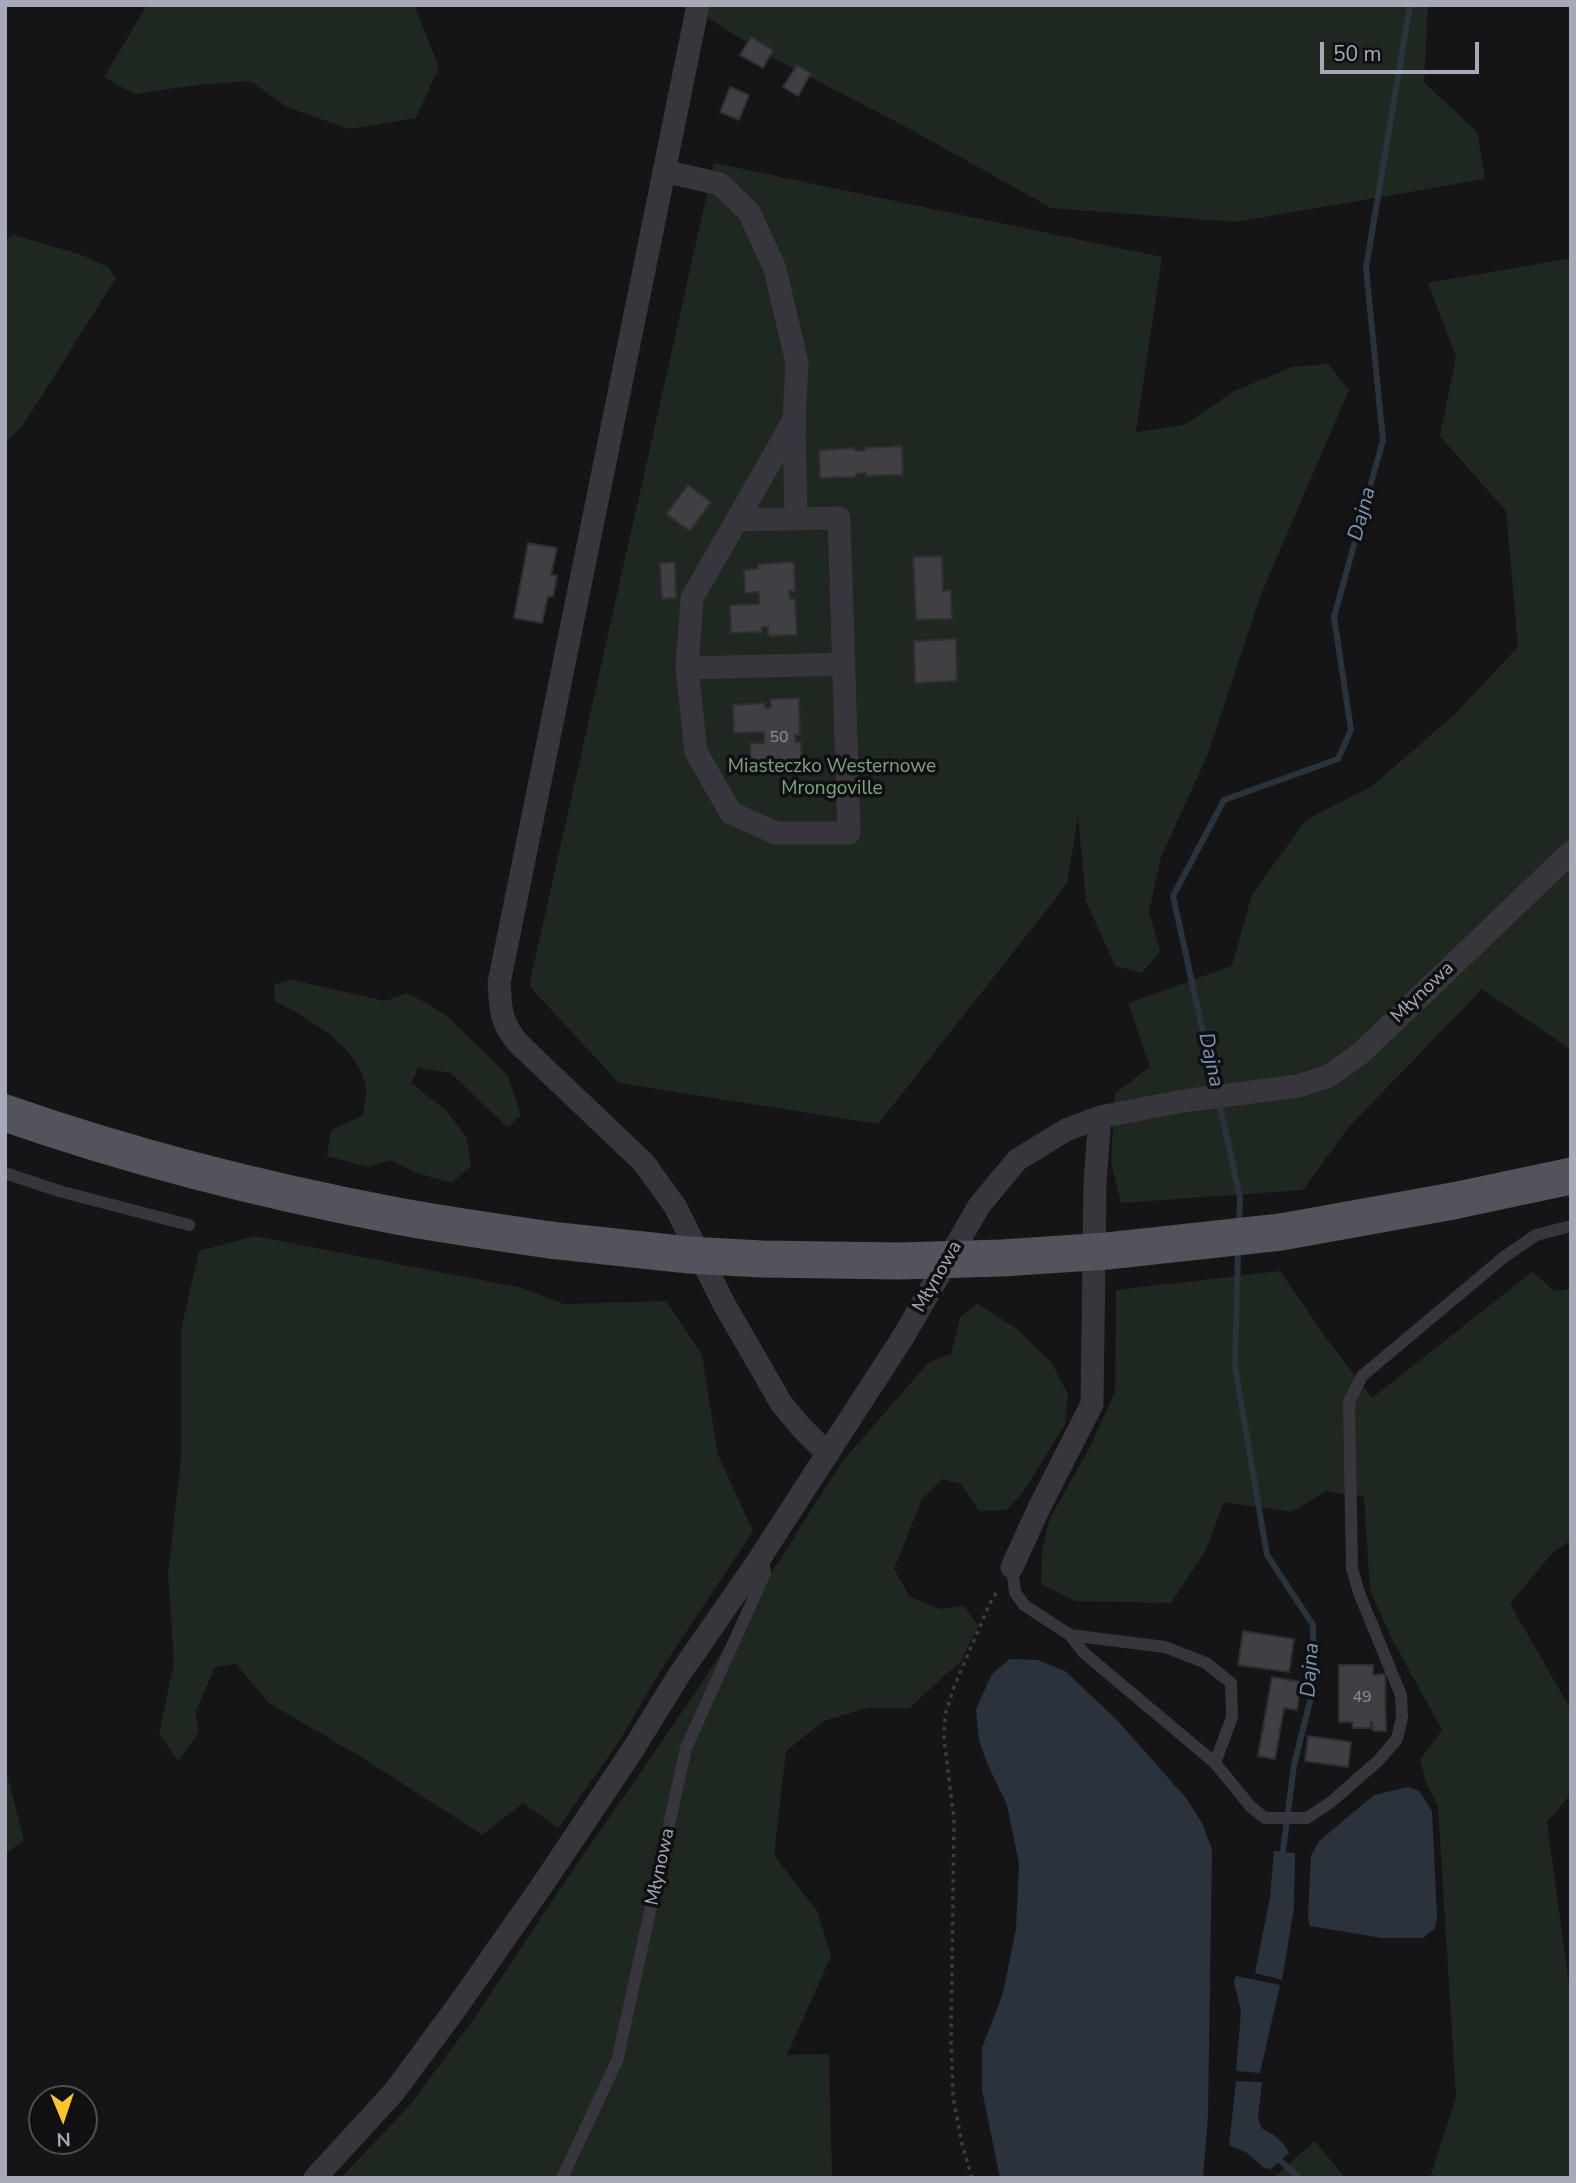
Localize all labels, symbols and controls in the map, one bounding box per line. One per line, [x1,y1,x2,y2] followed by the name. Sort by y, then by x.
[1324,28,1483,72] scale bar
[1333,40,1382,68] text: 50 m
[1344,484,1382,544] water label: Dajna
[769,728,789,748] house number: 50
[728,756,936,800] park label: Miasteczko Westernowe Mrongoville
[1387,958,1459,1028] street label: Młynowa
[1192,1031,1228,1089] water label: Dajna
[909,1237,967,1317] street label: Młynowa
[1297,1642,1325,1698] water label: Dajna
[1352,1688,1372,1708] house number: 49
[642,1826,680,1908] street label: Młynowa
[28,2085,98,2155] north arrow
[56,2126,71,2152] text: N

